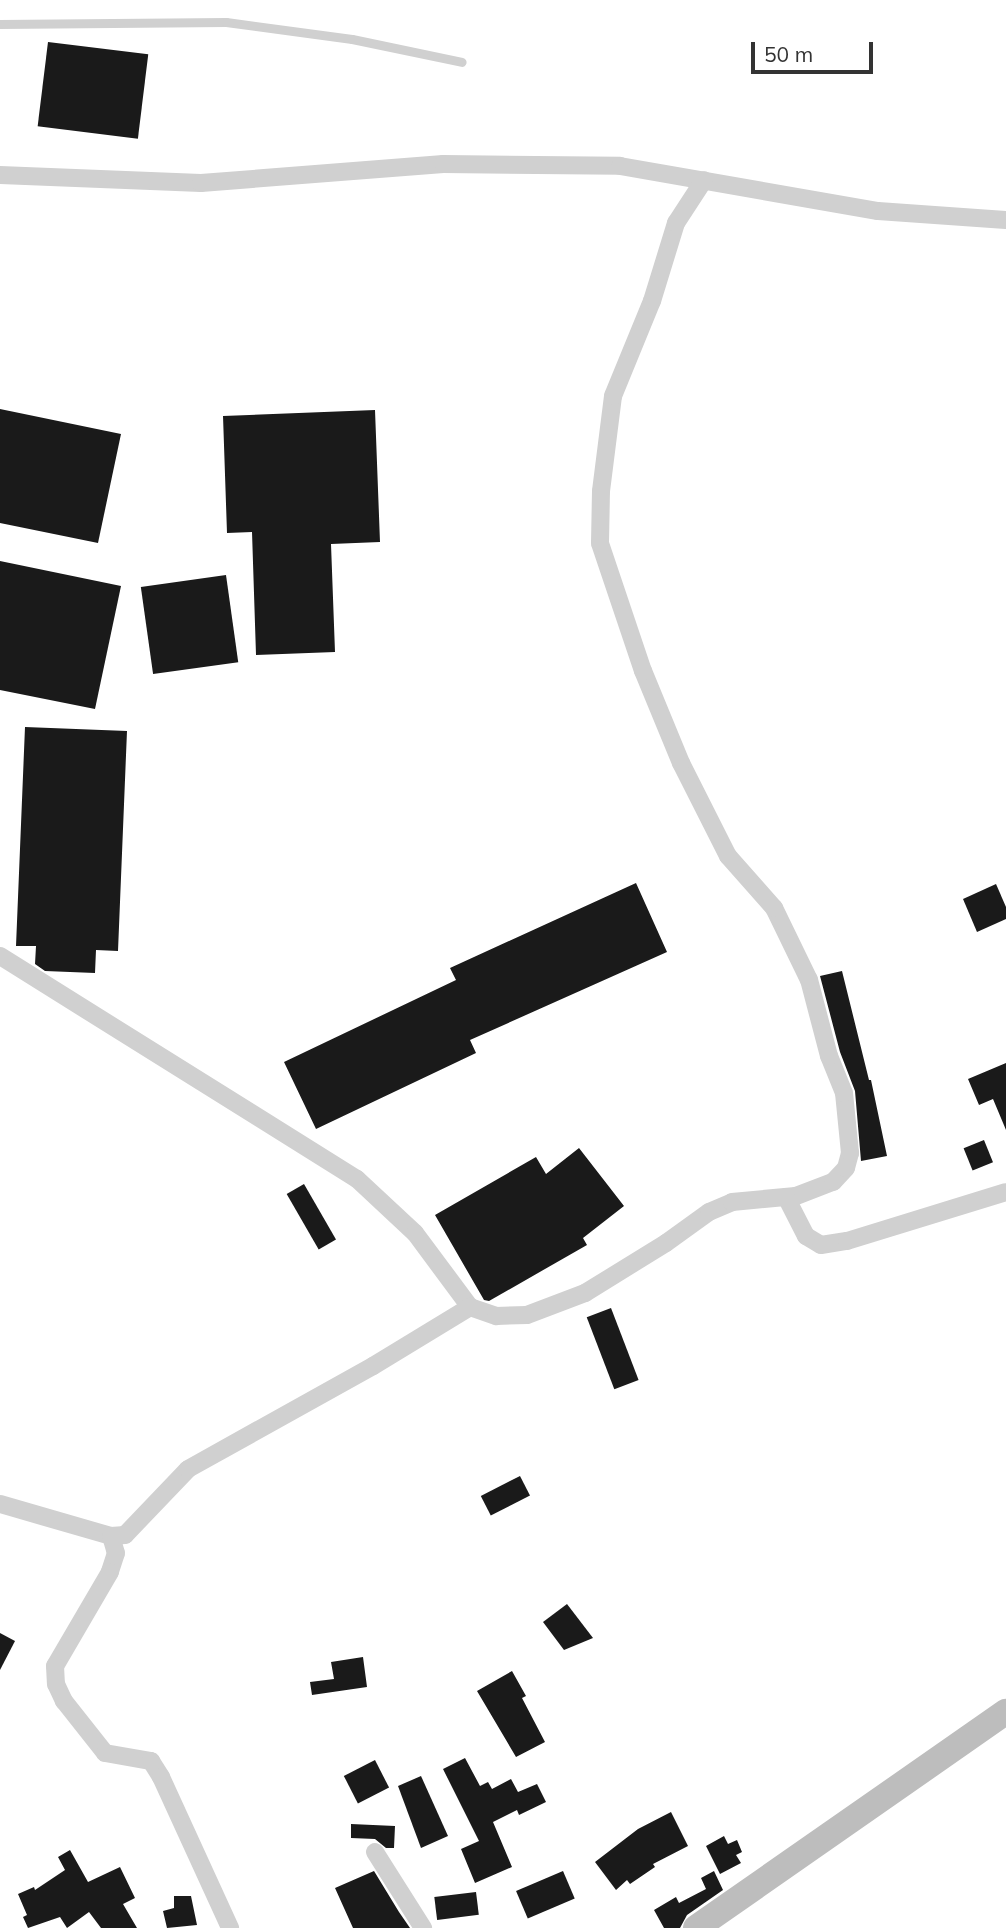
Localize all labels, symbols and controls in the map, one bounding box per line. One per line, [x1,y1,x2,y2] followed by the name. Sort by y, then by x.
[754,28,876,72] scale bar
[764,41,813,67] text: 50 m

